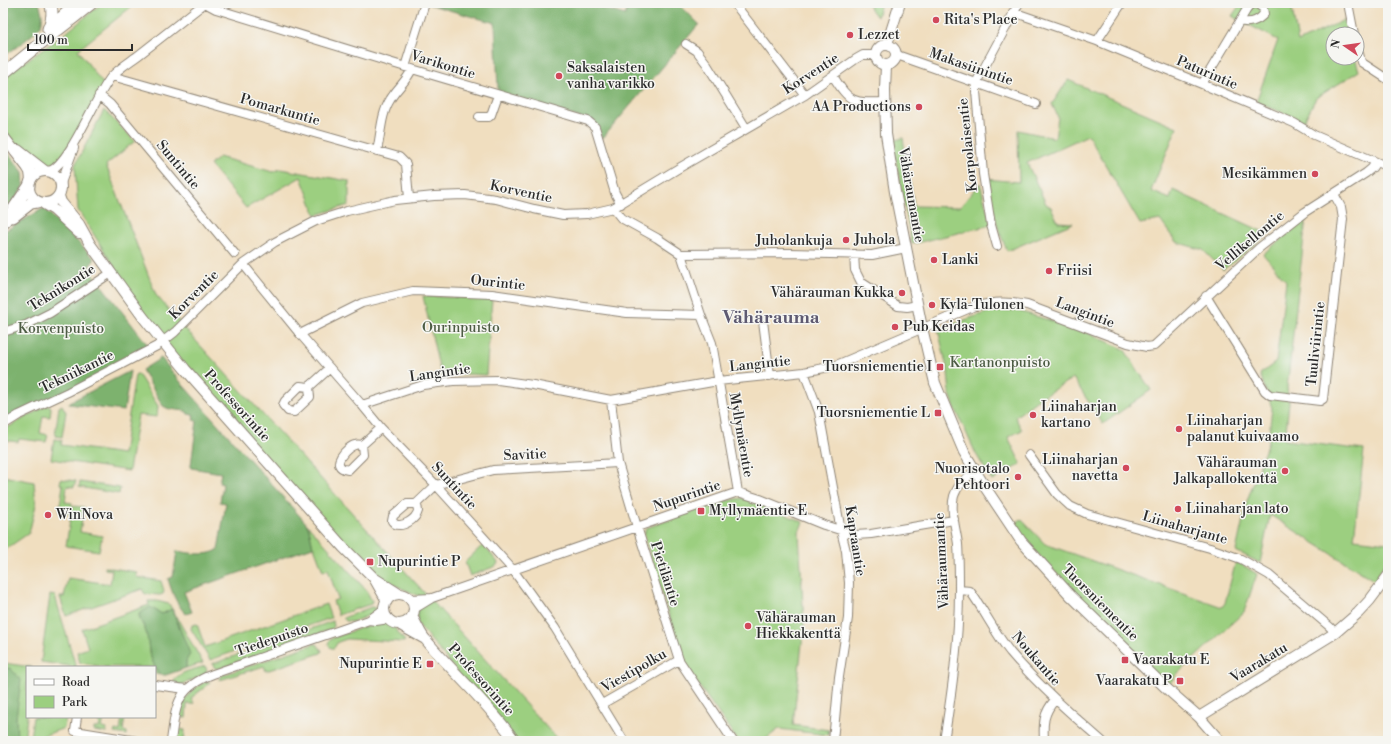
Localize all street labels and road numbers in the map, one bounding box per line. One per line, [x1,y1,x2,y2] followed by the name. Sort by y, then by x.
[927,44,1015,90] street label: Makasiinintie
[407,46,478,83] street label: Varikontie
[780,49,842,99] street label: Korventie
[1174,52,1240,94] street label: Paturintie
[238,90,322,130] street label: Pomarkuntie
[954,97,982,193] street label: Korpolaisentie
[152,137,204,193] street label: Suntintie
[894,145,928,244] street label: Vähäraumantie
[488,177,554,207] street label: Korventie
[1211,207,1288,276] street label: Vellikellontie
[754,232,833,250] street label: Juholankuja
[25,260,99,316] street label: Teknikontie
[165,266,223,324] street label: Korventie
[470,271,526,295] street label: Ourintie
[1053,294,1117,332] street label: Langintie
[1303,301,1329,387] street label: Tuuliviirintie
[37,346,117,398] street label: Tekniikantie
[728,352,792,376] street label: Langintie
[408,360,472,386] street label: Langintie
[200,366,274,446] street label: Professorintie
[725,391,757,479] street label: Myllymäentie
[503,445,547,465] street label: Savitie
[427,458,481,514] street label: Suntintie
[651,476,723,516] street label: Nupurintie
[841,504,869,578] street label: Kapraantie
[1140,507,1230,549] street label: Liinaharjante
[930,512,954,611] street label: Vähäraumantie
[646,539,684,609] street label: Pietiläntie
[1058,561,1142,645] street label: Tuorsniementie
[233,619,311,661] street label: Tiedepuisto
[1008,628,1064,690] street label: Noukantie
[1226,639,1291,688] street label: Vaarakatu
[444,640,518,720] street label: Professorintie
[597,645,670,697] street label: Viestipolku

